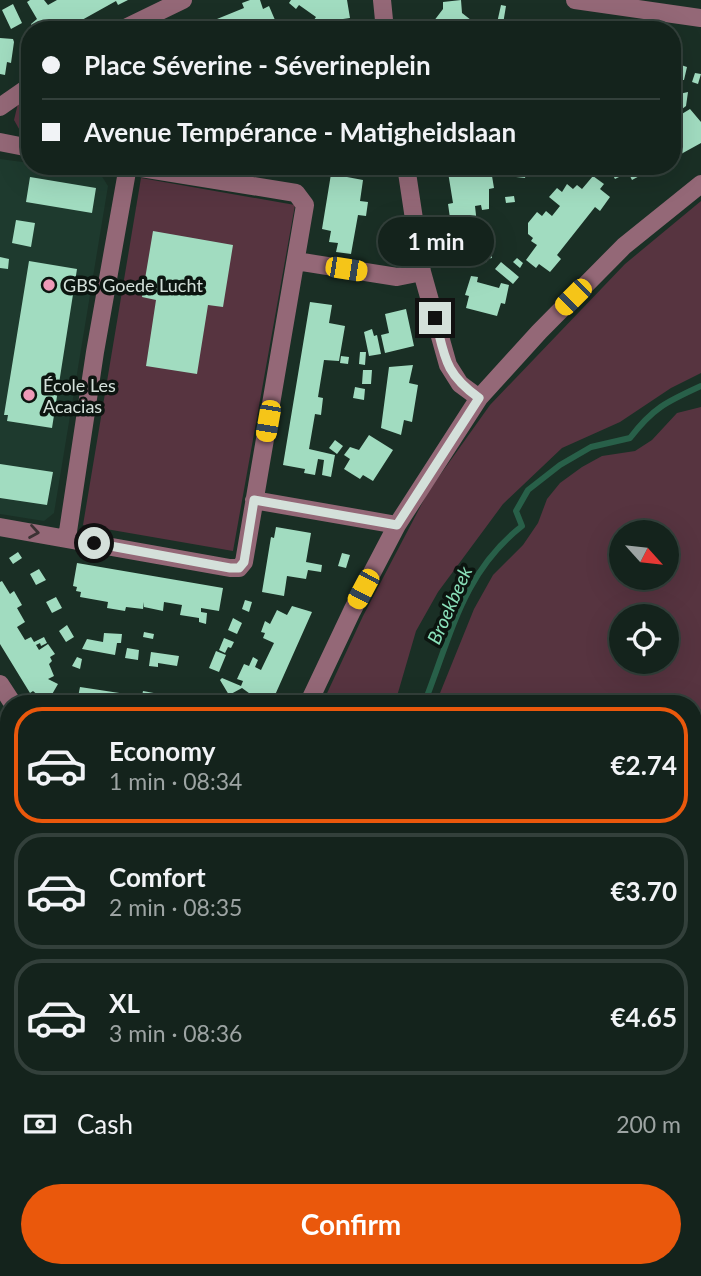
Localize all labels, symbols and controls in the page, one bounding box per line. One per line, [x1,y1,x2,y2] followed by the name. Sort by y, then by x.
[84,49,431,81] text: Place Séverine - Séverineplein
[84,116,516,148] text: Avenue Tempérance - Matigheidslaan
[377,216,493,266] callout: 1 min
[407,227,465,255] text: 1 min
[324,255,369,283] car
[63,274,203,296] place label: GBS Goede Lucht
[551,275,596,319] car
[41,277,57,293] marker: GBS Goede Lucht
[419,302,451,334] route end
[43,374,116,417] place label: École Les Acacias
[21,387,37,403] marker: École Les Acacias
[255,398,282,444] car
[609,520,679,590] north arrow
[609,520,679,674] map controls
[28,525,39,540] one-way arrow
[78,527,110,559] route start
[422,562,477,647] water label: Broekbeek
[344,566,383,612] car
[609,604,679,674] button: locate
[25,734,88,797] icon: car
[109,735,215,767] text: Economy
[611,749,677,781] text: €2.74
[109,767,242,795] text: 1 min · 08:34
[25,860,88,923] icon: car
[109,861,206,893] text: Comfort
[611,875,677,907] text: €3.70
[109,893,242,921] text: 2 min · 08:35
[25,986,88,1049] icon: car
[109,987,140,1019] text: XL
[611,1001,677,1033] text: €4.65
[109,1019,242,1047] text: 3 min · 08:36
[21,1105,59,1143] icon: cash
[77,1108,133,1140] text: Cash
[616,1110,681,1138] text: 200 m
[21,1184,681,1264] button: Confirm

